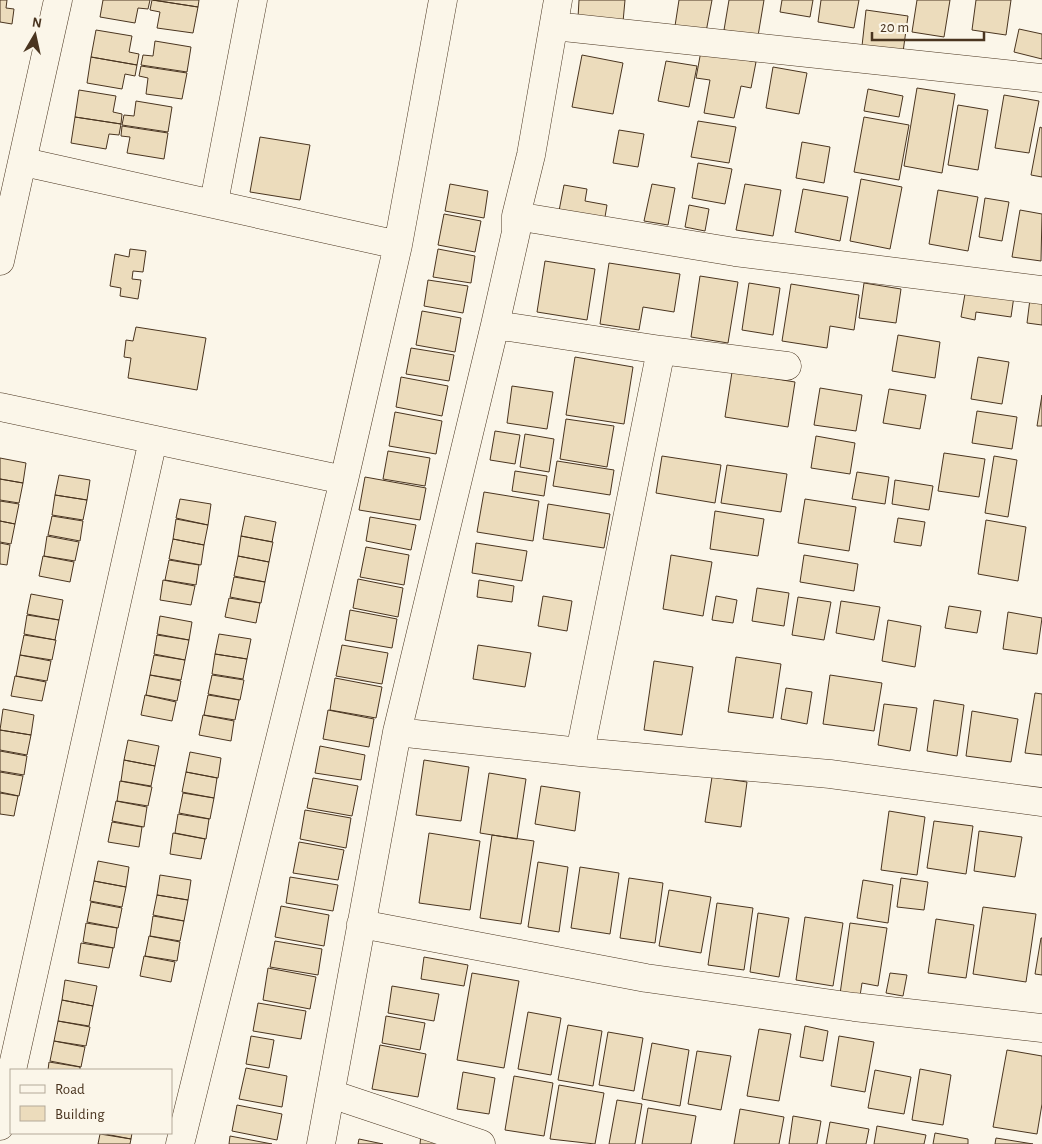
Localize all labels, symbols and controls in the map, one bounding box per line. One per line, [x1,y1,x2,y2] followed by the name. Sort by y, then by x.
[10,10,60,60] north arrow
[872,10,984,42] scale bar
[31,15,43,31] text: N
[880,20,909,35] text: 20 m
[10,1069,172,1134] legend
[55,1082,85,1097] text: Road
[55,1107,105,1122] text: Building

